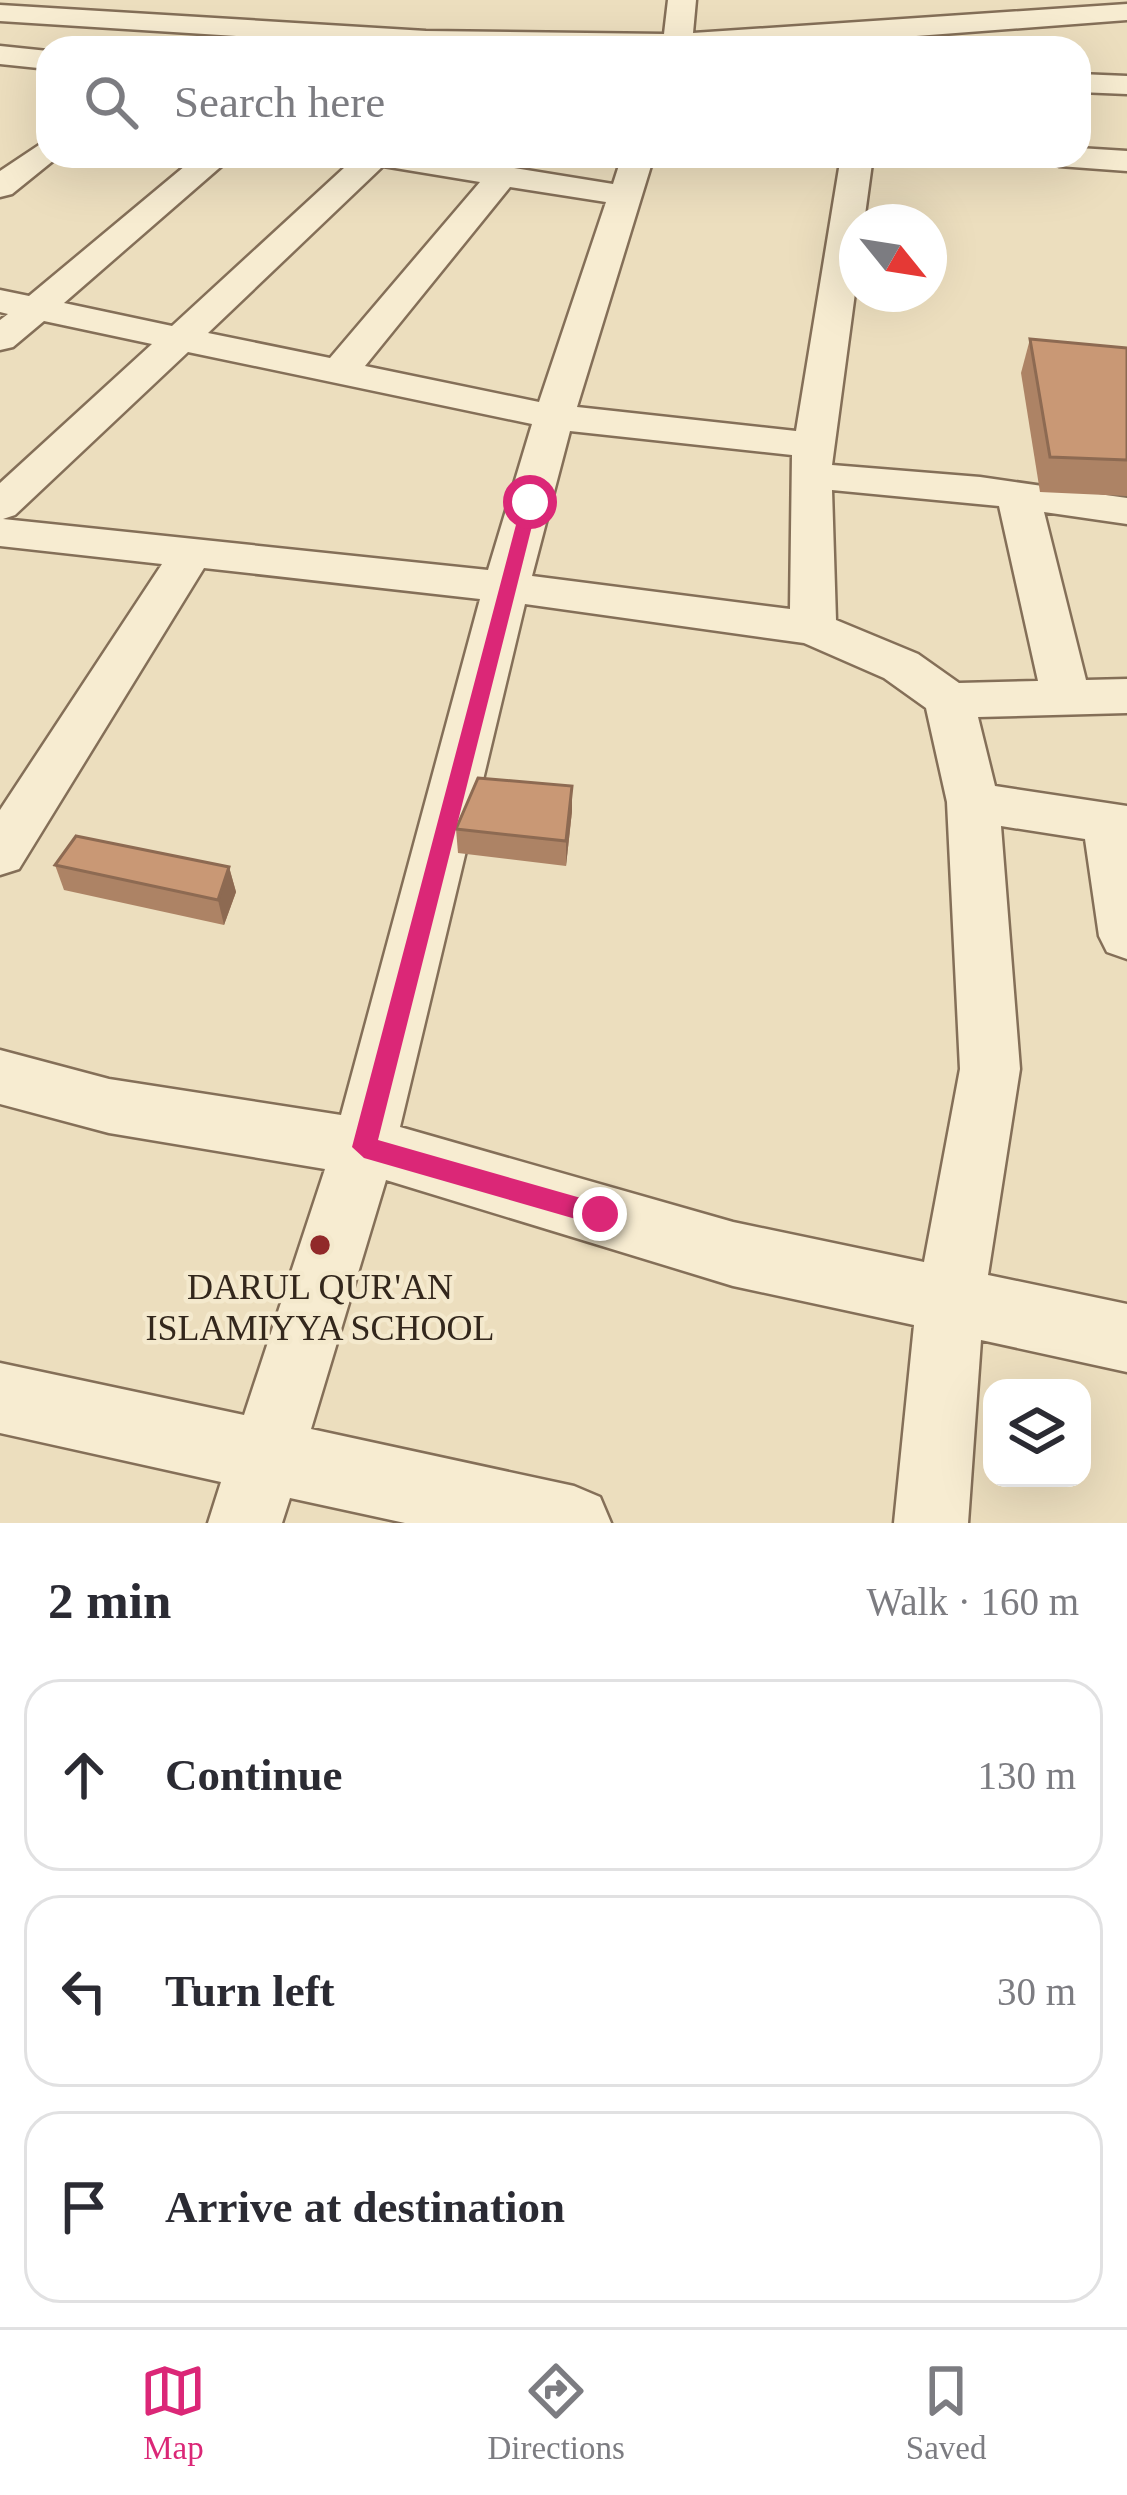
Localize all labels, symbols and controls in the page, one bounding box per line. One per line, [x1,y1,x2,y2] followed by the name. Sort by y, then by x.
[36,36,1091,168] search box
[78,69,144,135] icon: search
[174,77,385,127] text: Search here
[839,204,947,312] north arrow
[503,475,557,529] route start
[573,1187,627,1241] route end
[307,1232,333,1258] marker: DARUL QUR'AN ISLAMIYYA SCHOOL
[145,1267,495,1348] place label: DARUL QUR'AN ISLAMIYYA SCHOOL
[983,1379,1091,1487] map controls
[983,1379,1091,1487] button: layers
[48,1573,171,1629] text: 2 min
[867,1580,1079,1623] text: Walk · 160 m
[51,1742,117,1808] icon: ahead
[165,1750,343,1800] text: Continue
[977,1754,1076,1797] text: 130 m
[51,1958,117,2024] icon: left
[165,1966,335,2016] text: Turn left
[997,1970,1076,2013] text: 30 m
[51,2174,117,2240] icon: arrive
[165,2182,565,2232] text: Arrive at destination
[140,2358,206,2467] tab: Map
[487,2358,625,2467] tab: Directions
[906,2358,987,2467] tab: Saved

